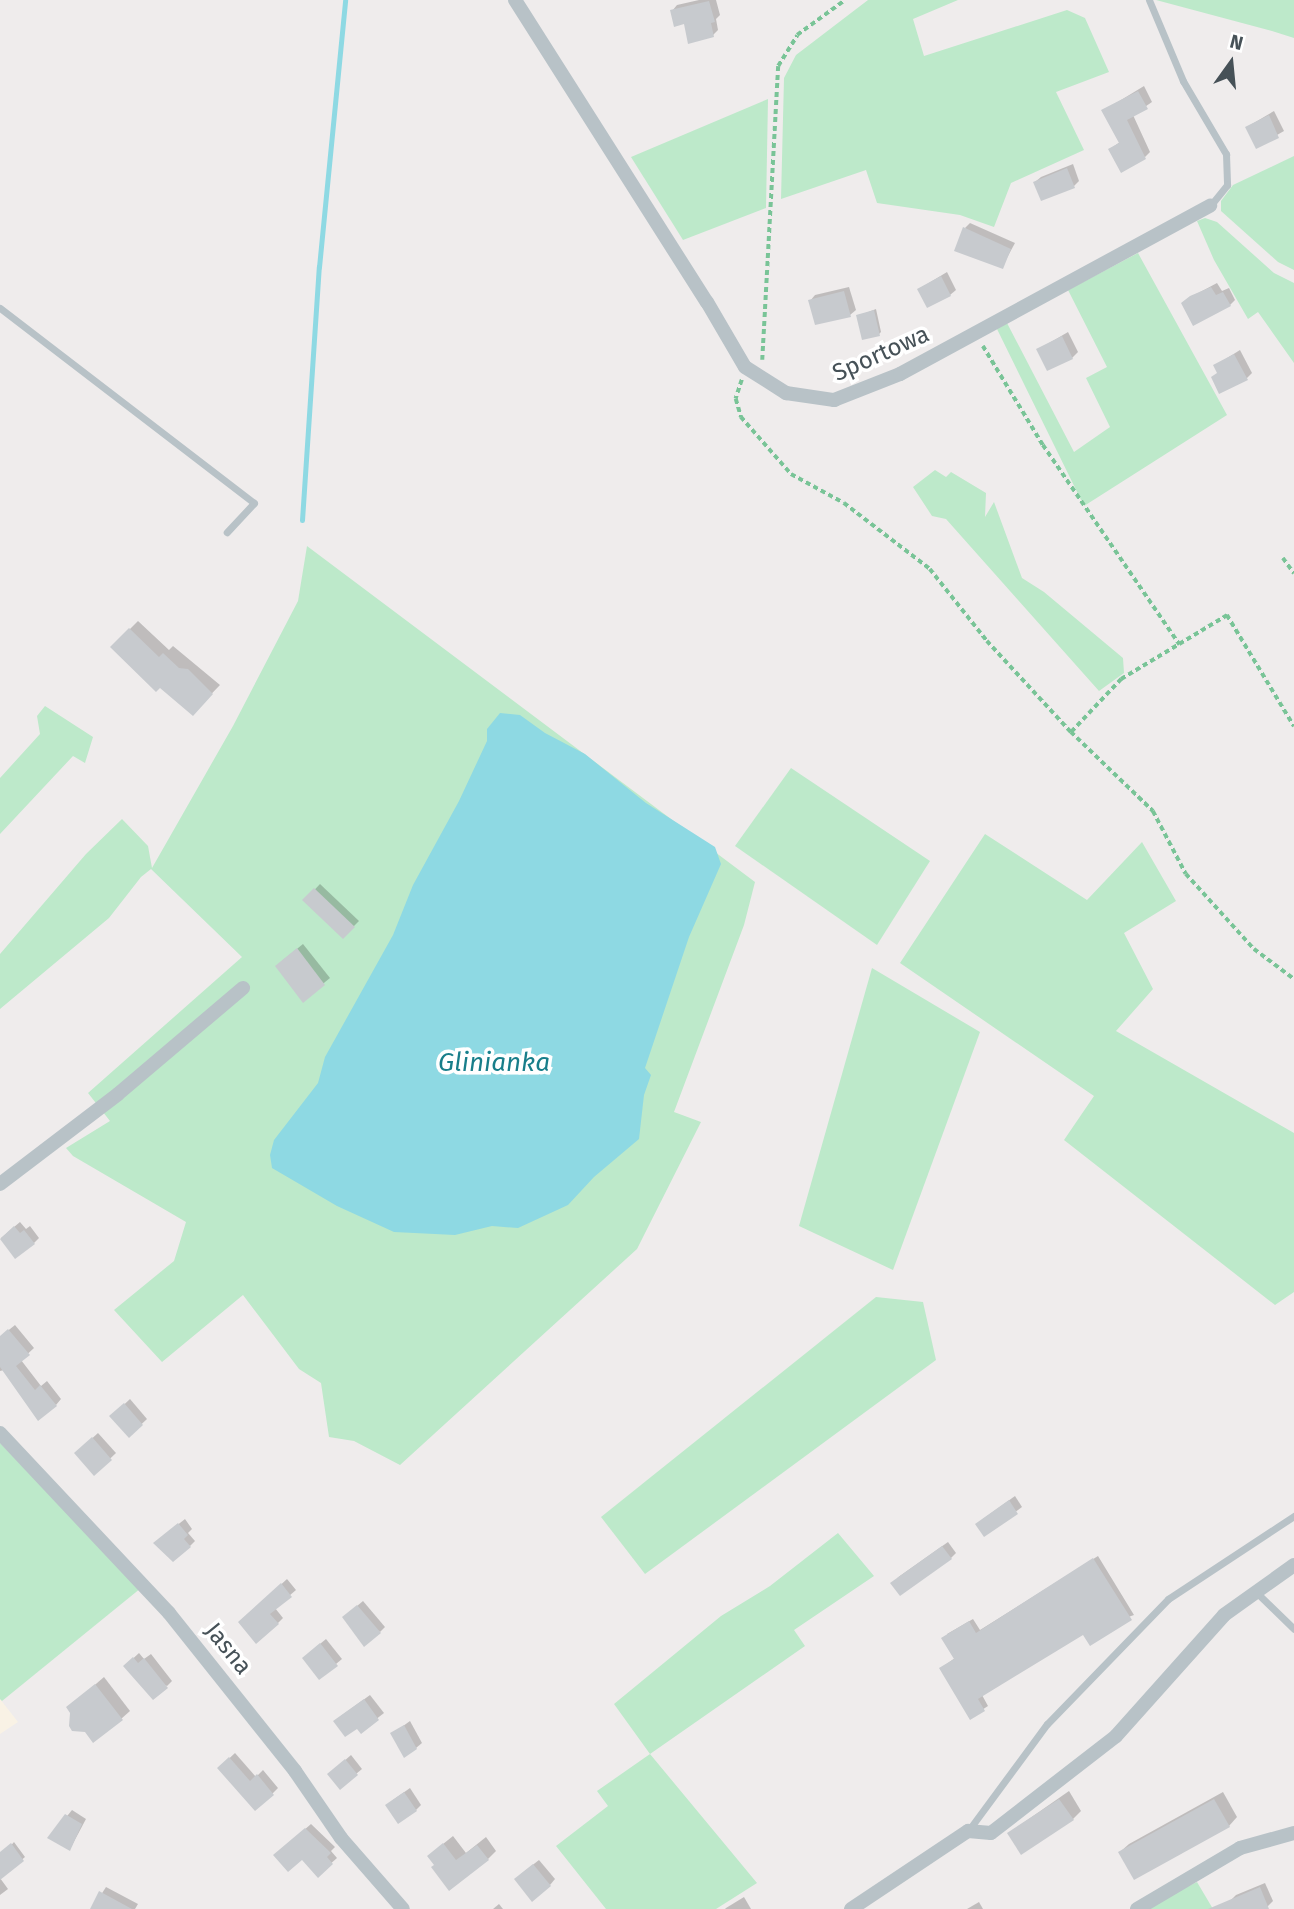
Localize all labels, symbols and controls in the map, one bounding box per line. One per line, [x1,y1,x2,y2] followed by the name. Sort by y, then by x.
[1196,28,1266,98] north arrow
[1227,29,1246,55] text: N
[828,320,934,388] street label: Sportowa
[438,1047,550,1079] water label: Glinianka
[198,1617,258,1681] street label: Jasna

